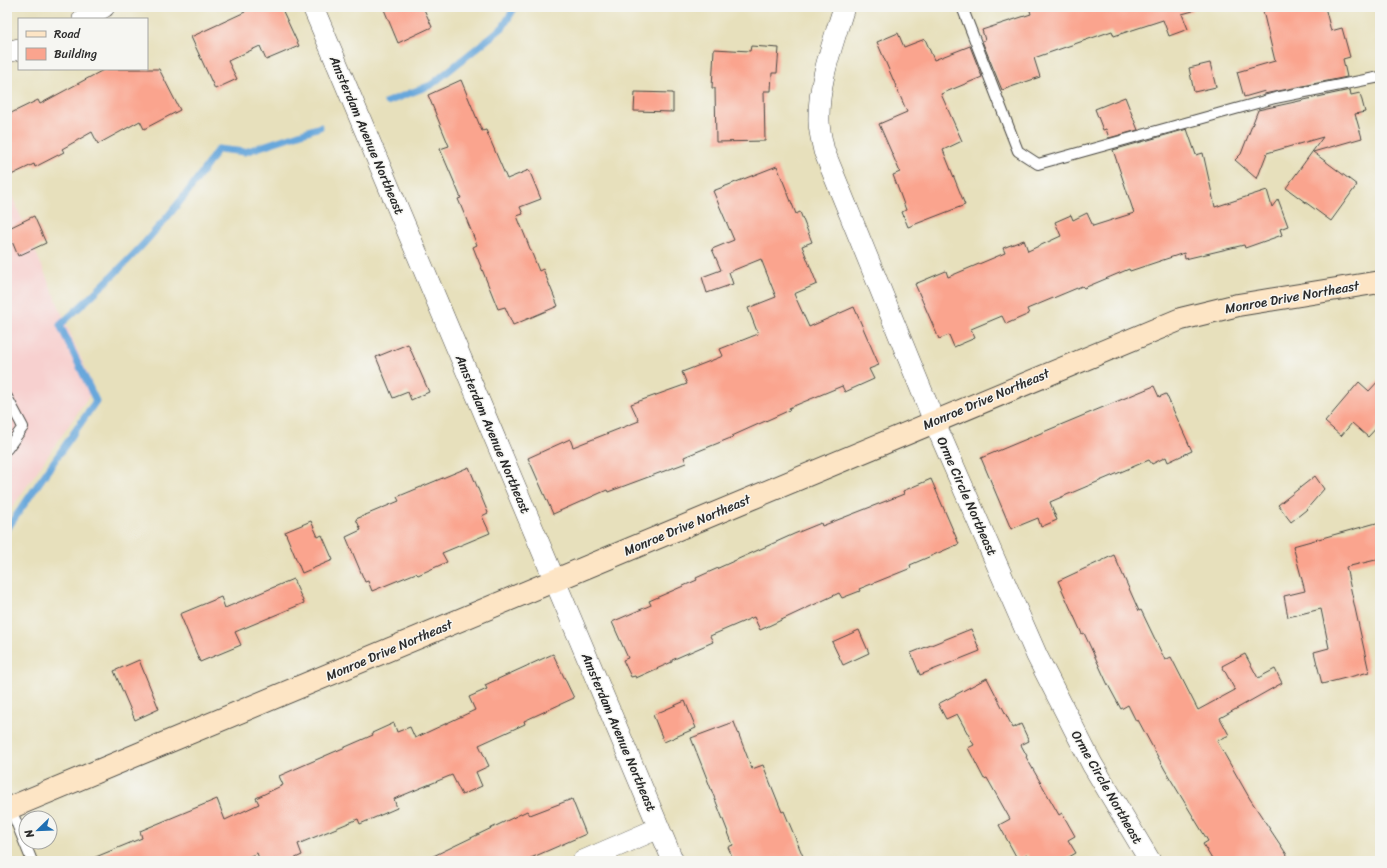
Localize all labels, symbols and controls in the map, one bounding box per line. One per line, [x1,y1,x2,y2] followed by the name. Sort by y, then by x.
[18,18,148,70] legend
[54,23,81,45] text: Road
[54,43,97,65] text: Building
[323,51,411,218] street label: Amsterdam Avenue Northeast
[1223,274,1362,320] street label: Monroe Drive Northeast
[449,350,537,517] street label: Amsterdam Avenue Northeast
[919,362,1054,436] street label: Monroe Drive Northeast
[930,433,1004,560] street label: Orme Circle Northeast
[620,488,755,562] street label: Monroe Drive Northeast
[322,613,457,687] street label: Monroe Drive Northeast
[575,648,663,815] street label: Amsterdam Avenue Northeast
[1065,726,1149,849] street label: Orme Circle Northeast
[18,810,58,850] north arrow
[19,826,40,842] text: N

